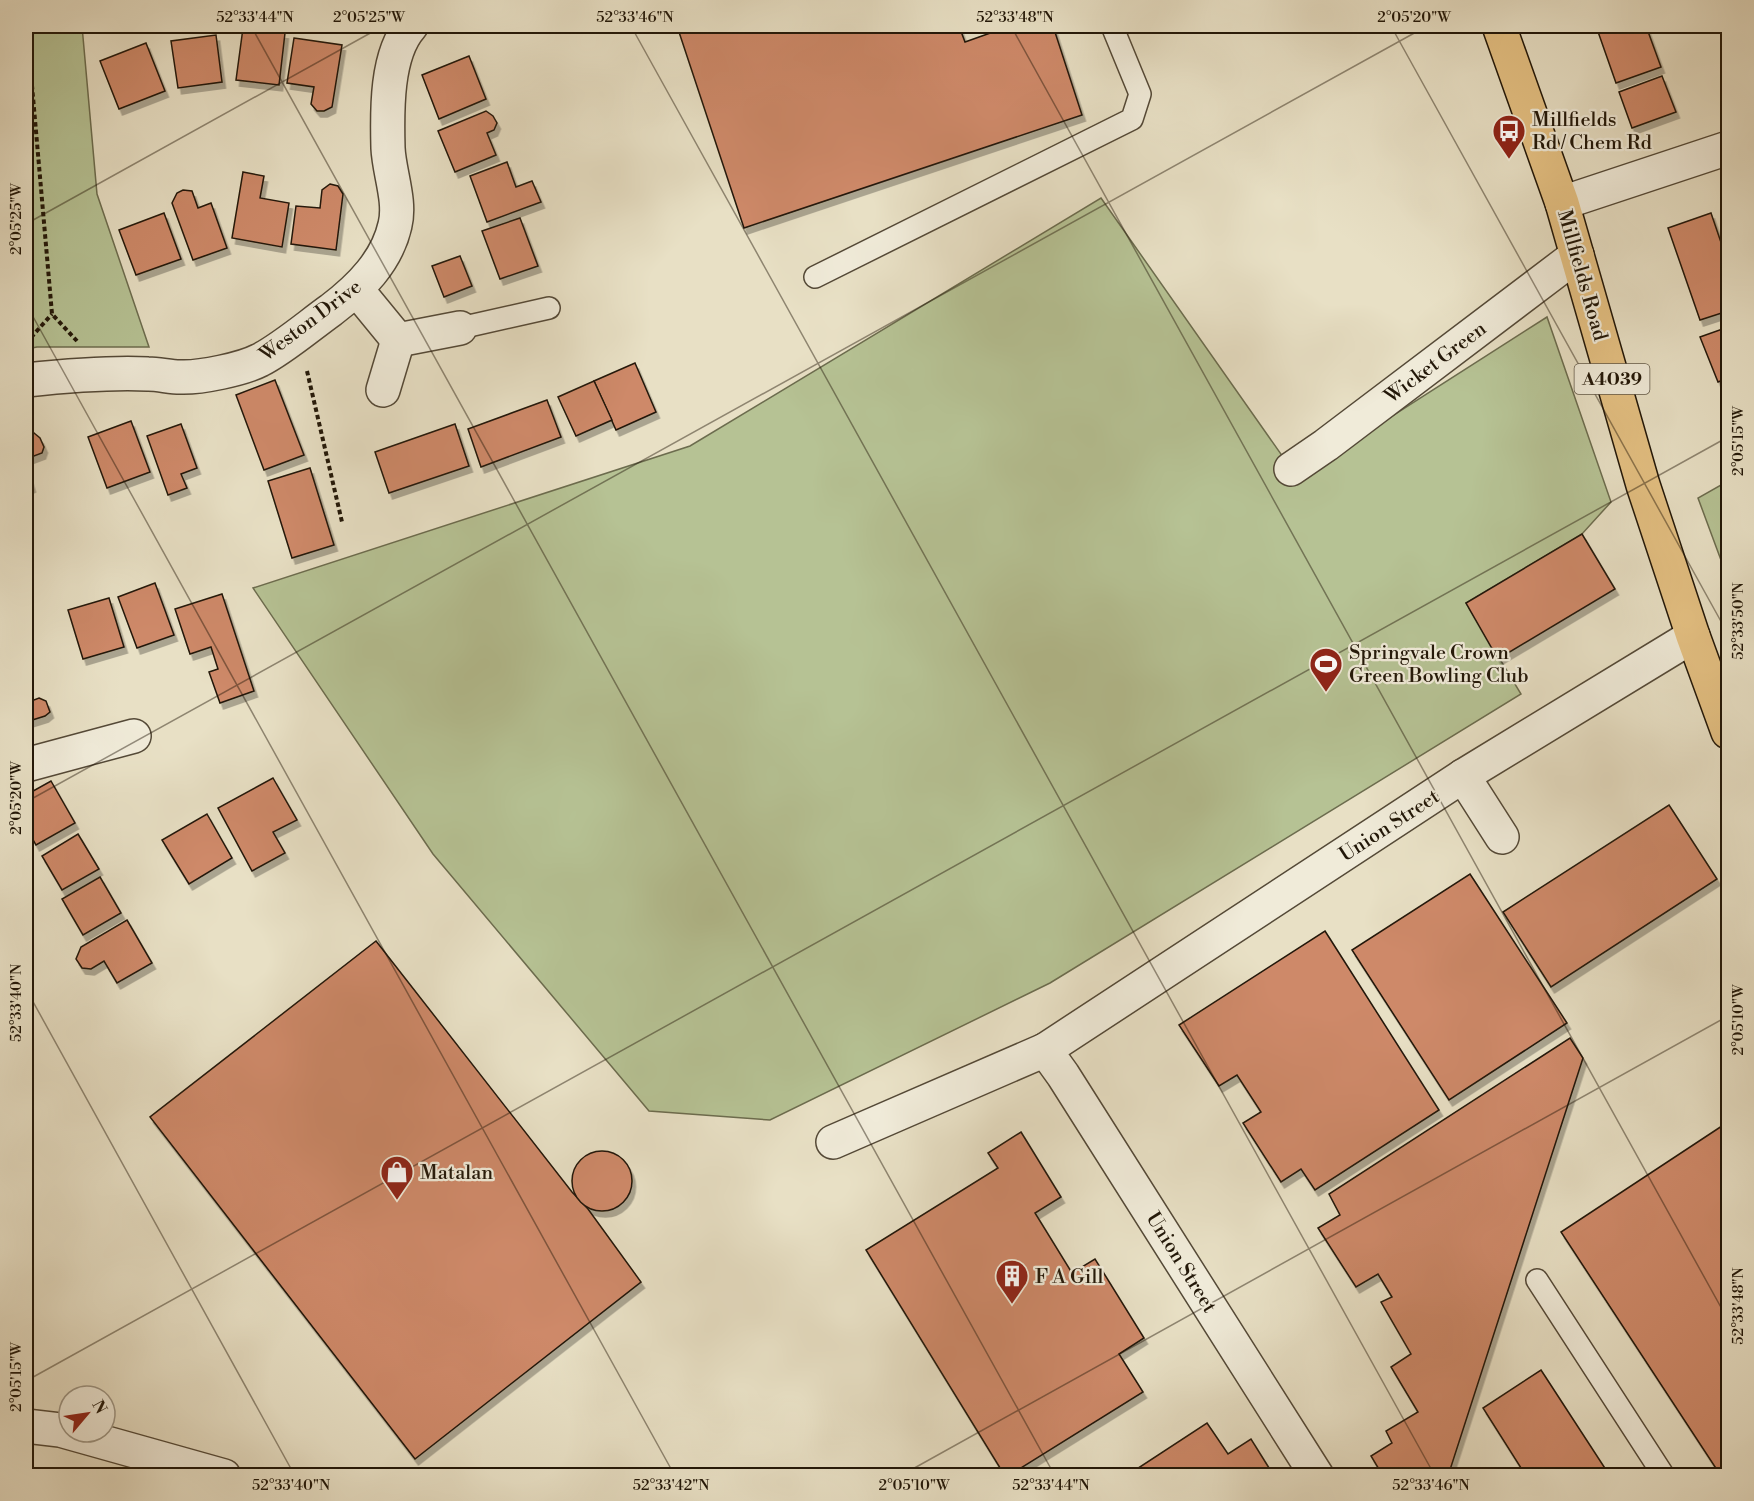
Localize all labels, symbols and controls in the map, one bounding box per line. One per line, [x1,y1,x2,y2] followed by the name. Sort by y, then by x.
[216,8,294,27] text: 52°33'44"N
[333,8,405,27] text: 2°05'25"W
[596,8,674,27] text: 52°33'46"N
[976,8,1054,27] text: 52°33'48"N
[1377,8,1451,27] text: 2°05'20"W
[1532,108,1652,156] place label: Millfields Rd / Chem Rd
[1491,113,1527,160] bus stop icon: Millfields Rd / Chem Rd
[7,183,26,255] text: 2°05'25"W
[1551,207,1612,344] street label: Millfields Road
[254,275,367,368] street label: Weston Drive
[1379,317,1492,410] street label: Wicket Green
[1574,364,1650,394] road number: A4039
[1729,406,1748,476] text: 2°05'15"W
[1729,582,1748,660] text: 52°33'50"N
[1349,641,1529,689] place label: Springvale Crown Green Bowling Club
[1308,646,1344,693] sports icon: Springvale Crown Green Bowling Club
[7,761,26,835] text: 2°05'20"W
[1335,785,1445,868] street label: Union Street
[7,964,26,1042] text: 52°33'40"N
[1729,984,1748,1056] text: 2°05'10"W
[379,1154,415,1201] shop icon: Matalan
[420,1161,493,1186] place label: Matalan
[1140,1208,1222,1318] street label: Union Street
[994,1258,1030,1305] building icon: F A Gill
[1035,1265,1103,1290] place label: F A Gill
[1729,1267,1748,1345] text: 52°33'48"N
[7,1342,26,1412] text: 2°05'15"W
[57,1384,117,1444] north arrow
[87,1397,111,1418] text: N
[252,1476,330,1495] text: 52°33'40"N
[633,1476,709,1495] text: 52°33'42"N
[878,1476,950,1495] text: 2°05'10"W
[1012,1476,1090,1495] text: 52°33'44"N
[1392,1476,1470,1495] text: 52°33'46"N

